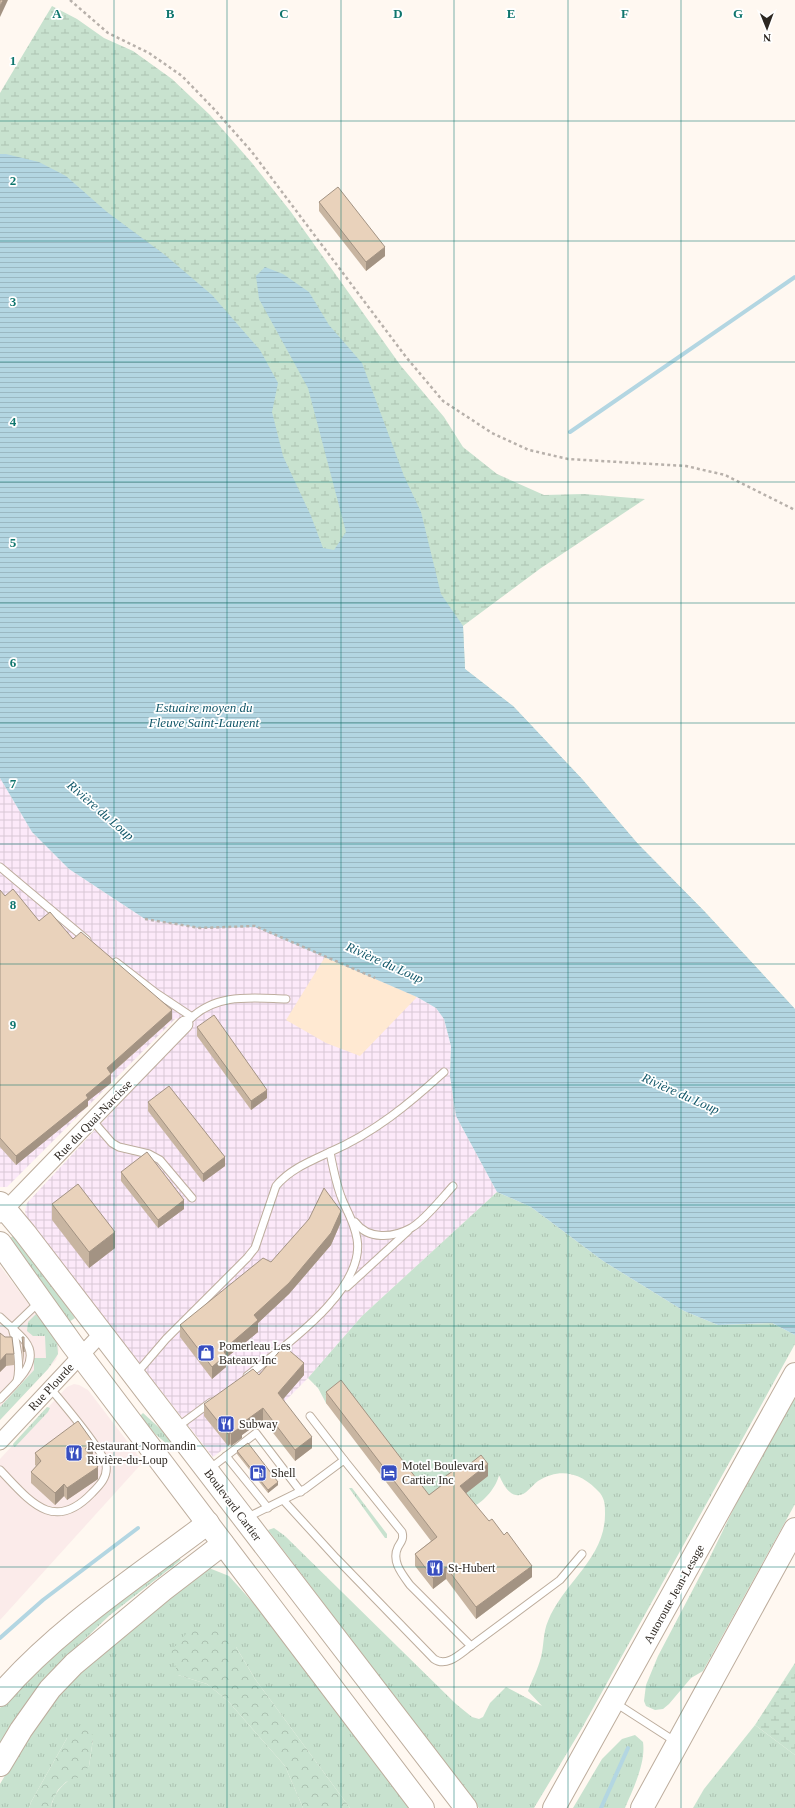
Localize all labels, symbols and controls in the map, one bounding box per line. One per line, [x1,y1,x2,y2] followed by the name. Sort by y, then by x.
[52,6,62,21] text: A
[166,6,175,21] text: B
[279,6,289,21] text: C
[393,6,403,21] text: D
[507,6,515,21] text: E
[621,6,629,21] text: F
[733,6,743,21] text: G
[747,8,787,48] north arrow
[763,32,771,44] text: N
[10,53,16,68] text: 1
[10,173,16,188] text: 2
[10,294,17,309] text: 3
[10,414,17,429] text: 4
[10,535,17,550] text: 5
[10,655,17,670] text: 6
[148,700,260,730] water label: Estuaire moyen du Fleuve Saint-Laurent
[10,776,17,791] text: 7
[64,777,137,844] water label: Rivière du Loup
[10,897,17,912] text: 8
[343,938,426,986] water label: Rivière du Loup
[10,1017,17,1032] text: 9
[639,1069,722,1117] water label: Rivière du Loup
[51,1077,135,1163] street label: Rue du Quai-Narcisse
[219,1339,291,1367] place label: Pomerleau Les Bateaux Inc
[196,1343,216,1363] shop icon: Pomerleau Les Bateaux Inc
[26,1360,76,1414] street label: Rue Plourde
[216,1414,236,1434] restaurant icon: Subway
[239,1417,278,1431] place label: Subway
[87,1439,196,1467] place label: Restaurant Normandin Rivière-du-Loup
[64,1443,84,1463] restaurant icon: Restaurant Normandin Rivière-du-Loup
[402,1459,484,1487] place label: Motel Boulevard Cartier Inc
[248,1463,268,1483] fuel station icon: Shell
[379,1463,399,1483] hotel icon: Motel Boulevard Cartier Inc
[201,1466,265,1544] street label: Boulevard Cartier
[271,1466,296,1480] place label: Shell
[641,1542,707,1646] street label: Autoroute Jean-Lesage
[425,1558,445,1578] restaurant icon: St-Hubert
[448,1561,496,1575] place label: St-Hubert

